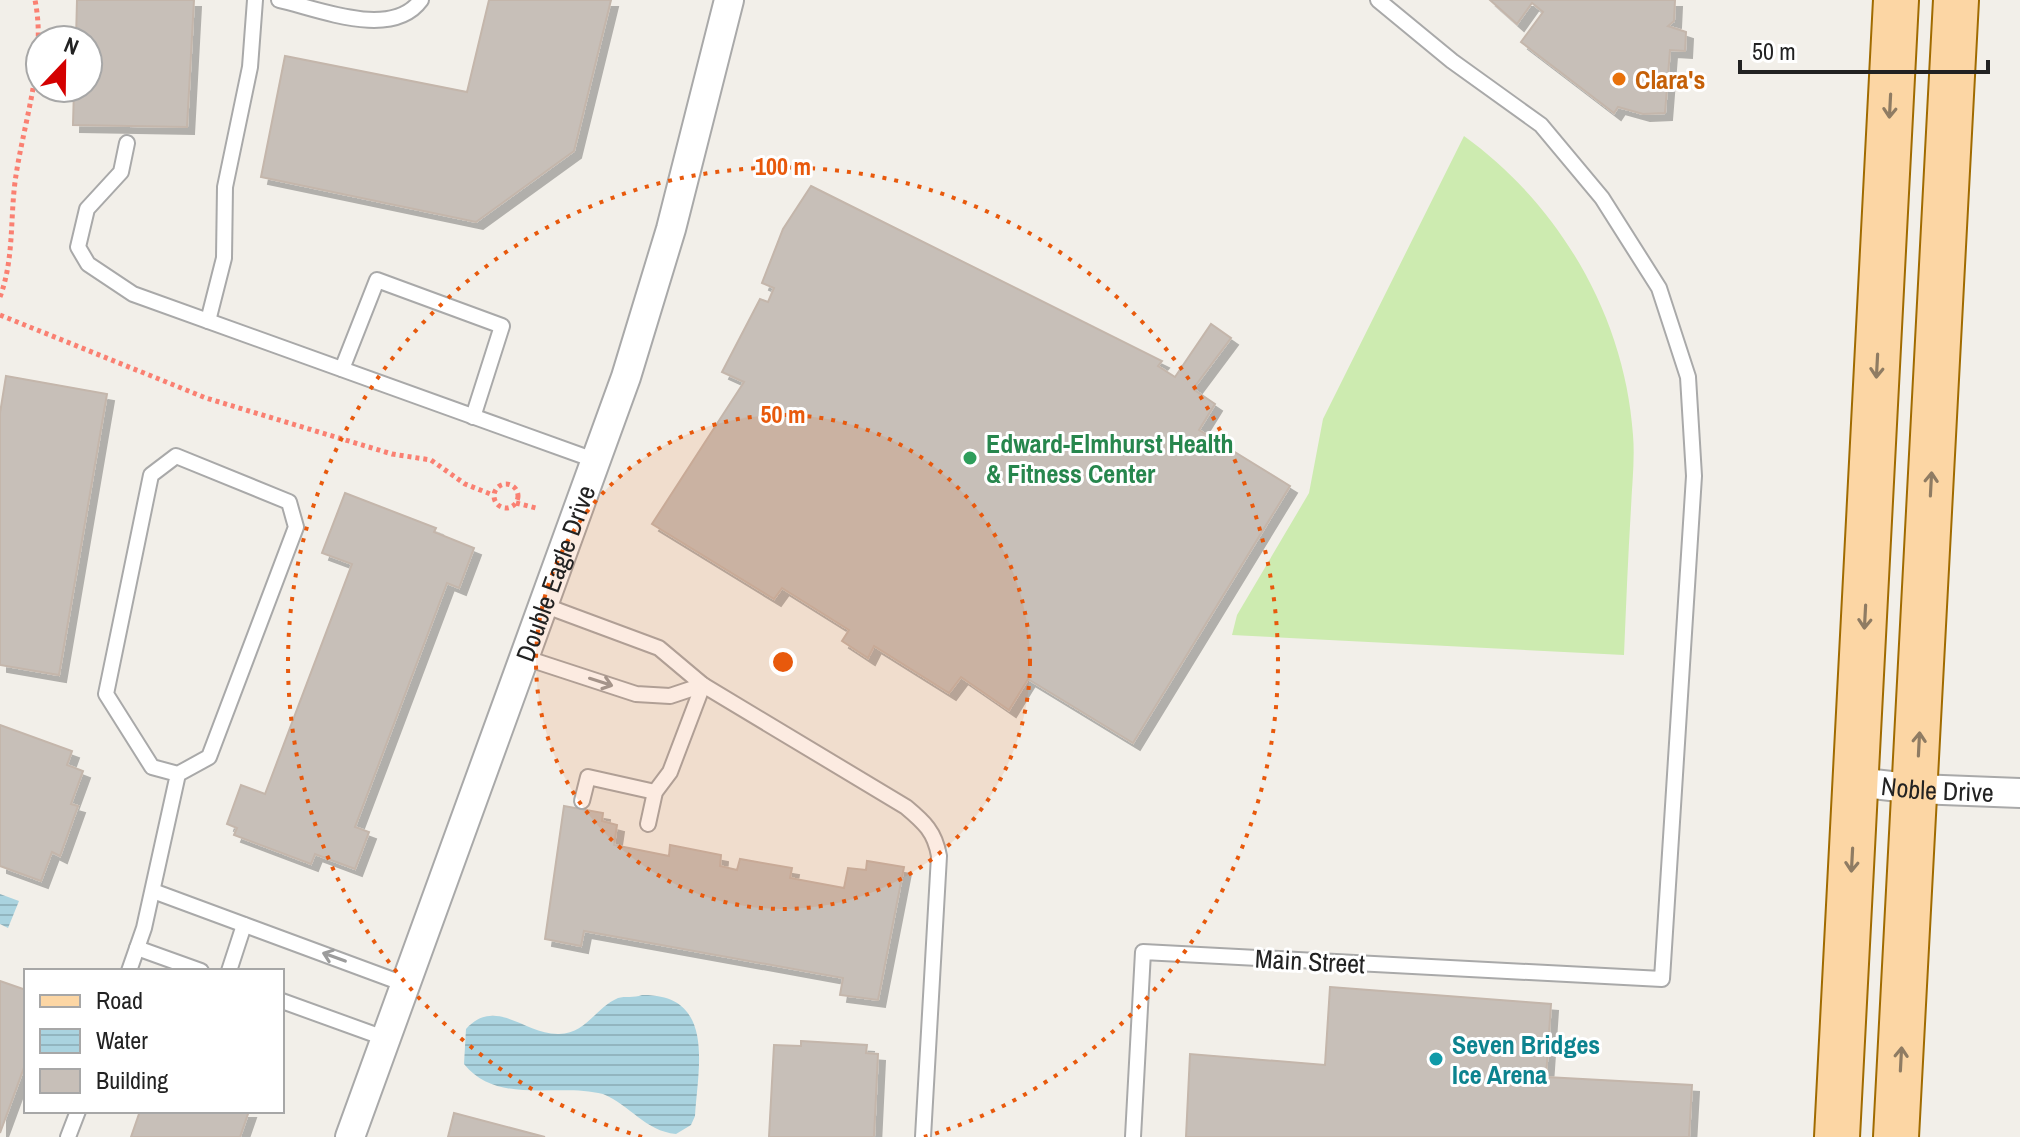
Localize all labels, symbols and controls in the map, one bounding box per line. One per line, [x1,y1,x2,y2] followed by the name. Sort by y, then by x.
[24,24,104,104] north arrow
[1740,24,1988,74] scale bar
[60,29,83,62] text: N
[1752,35,1796,67] text: 50 m
[1635,62,1705,97] place label: Clara's
[1610,70,1628,88] marker: Clara's
[1883,92,1898,119] one-way arrow
[755,150,811,182] text: 100 m
[1870,352,1885,379] one-way arrow
[761,398,805,430] text: 50 m
[986,426,1234,491] place label: Edward-Elmhurst Health & Fitness Center
[961,449,979,467] marker: Edward-Elmhurst Health & Fitness Center
[1924,471,1939,498] one-way arrow
[507,480,603,666] street label: Double Eagle Drive
[1858,603,1873,630] one-way arrow
[769,648,797,676] centre of rings
[588,676,613,691] one-way arrow
[1912,731,1927,758] one-way arrow
[1880,768,1995,809] street label: Noble Drive
[1844,846,1859,873] one-way arrow
[1254,941,1366,981] street label: Main Street
[322,949,347,964] one-way arrow
[24,969,284,1113] legend
[96,984,143,1016] text: Road
[96,1024,148,1056] text: Water
[1452,1027,1600,1092] place label: Seven Bridges Ice Arena
[1894,1046,1909,1073] one-way arrow
[1427,1050,1445,1068] marker: Seven Bridges Ice Arena
[96,1064,168,1096] text: Building

